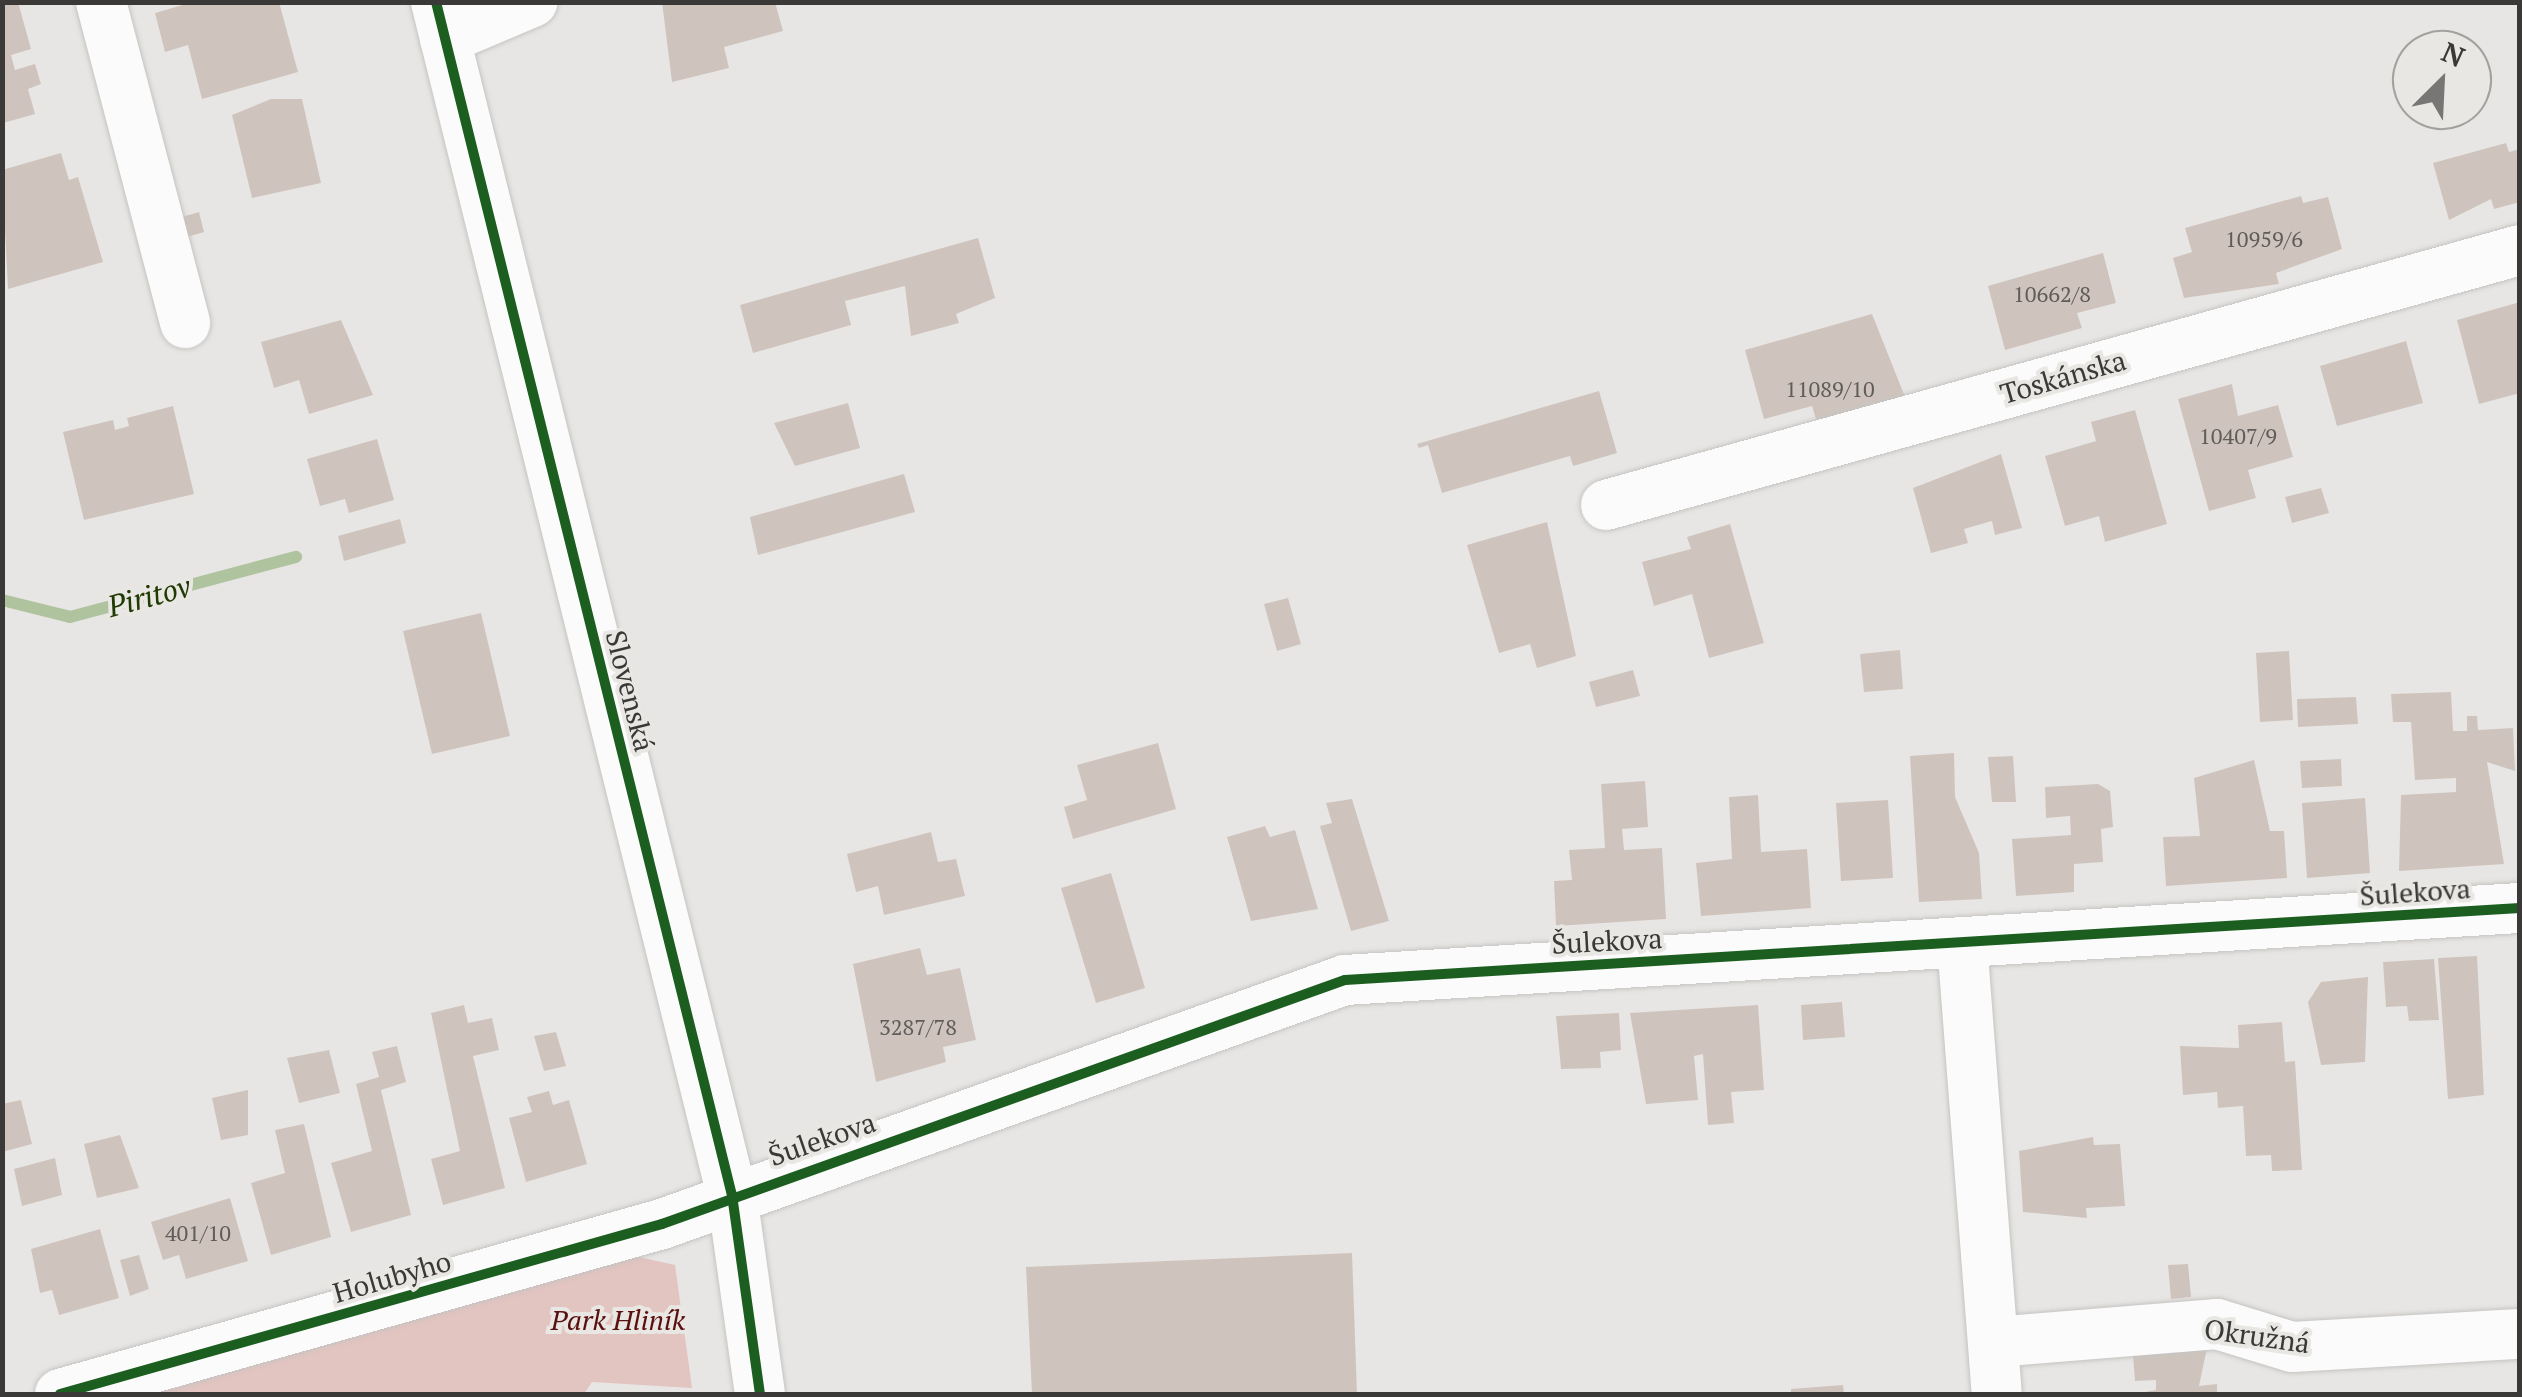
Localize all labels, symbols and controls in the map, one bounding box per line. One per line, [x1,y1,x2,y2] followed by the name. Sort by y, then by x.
[2392,30,2492,130] north arrow
[2436,33,2471,75] text: N
[2225,226,2303,252] house number: 10959/6
[2013,281,2091,307] house number: 10662/8
[1996,343,2130,411] street label: Toskánska
[1785,376,1875,402] house number: 11089/10
[2199,423,2277,449] house number: 10407/9
[104,568,194,624] water label: Piritov
[599,627,661,755] street label: Slovenská
[2358,871,2472,913] street label: Šulekova
[1551,921,1663,961] street label: Šulekova
[879,1014,957,1040] house number: 3287/78
[764,1105,880,1173] street label: Šulekova
[165,1220,231,1246] house number: 401/10
[329,1244,455,1310] street label: Holubyho
[551,1303,685,1337] park label: Park Hliník
[2202,1312,2312,1360] street label: Okružná

